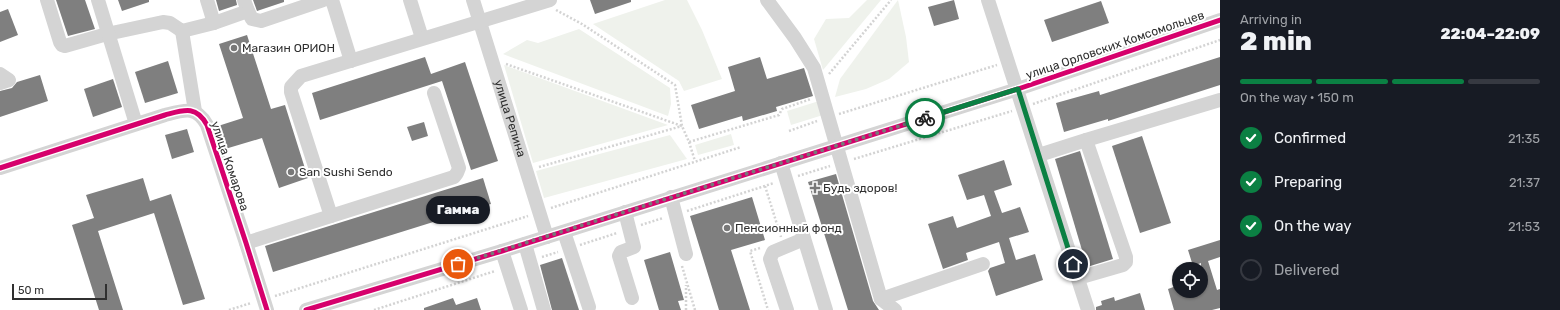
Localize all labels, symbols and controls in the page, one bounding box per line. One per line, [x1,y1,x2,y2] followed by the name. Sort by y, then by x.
[1024,8,1206,82] street label: улица Орловских Комсомольцев
[1240,12,1302,27] text: Arriving in
[1440,25,1540,43] text: 22:04–22:09
[1240,26,1312,57] text: 2 min
[242,41,335,55] place label: Магазин ОРИОН
[229,43,239,53] marker: Магазин ОРИОН
[491,78,529,159] street label: улица Репина
[1240,90,1354,105] text: On the way · 150 m
[905,98,945,138] courier
[914,107,936,129] icon: bike
[208,119,252,213] street label: улица Комарова
[1240,127,1262,149] icon: check
[1274,129,1346,147] text: Confirmed
[1508,131,1540,146] text: 21:35
[299,165,393,179] place label: San Sushi Sendo
[286,167,296,177] marker: San Sushi Sendo
[1240,171,1262,193] icon: check
[1274,173,1342,191] text: Preparing
[1509,175,1540,190] text: 21:37
[823,181,897,195] place label: Будь здоров!
[810,183,820,193] marker: Будь здоров!
[426,196,490,224] callout: Гамма
[437,202,479,217] text: Гамма
[1240,215,1262,237] icon: check
[1274,217,1352,235] text: On the way
[1508,219,1540,234] text: 21:53
[735,221,842,235] place label: Пенсионный фонд
[722,223,732,233] marker: Пенсионный фонд
[441,247,475,281] pin
[1056,247,1090,281] pin
[447,253,469,275] icon: bag
[1062,253,1084,275] icon: home
[1274,261,1339,279] text: Delivered
[1172,262,1208,298] map controls
[1172,262,1208,298] button: locate
[12,282,107,301] scale bar
[18,284,44,297] text: 50 m

